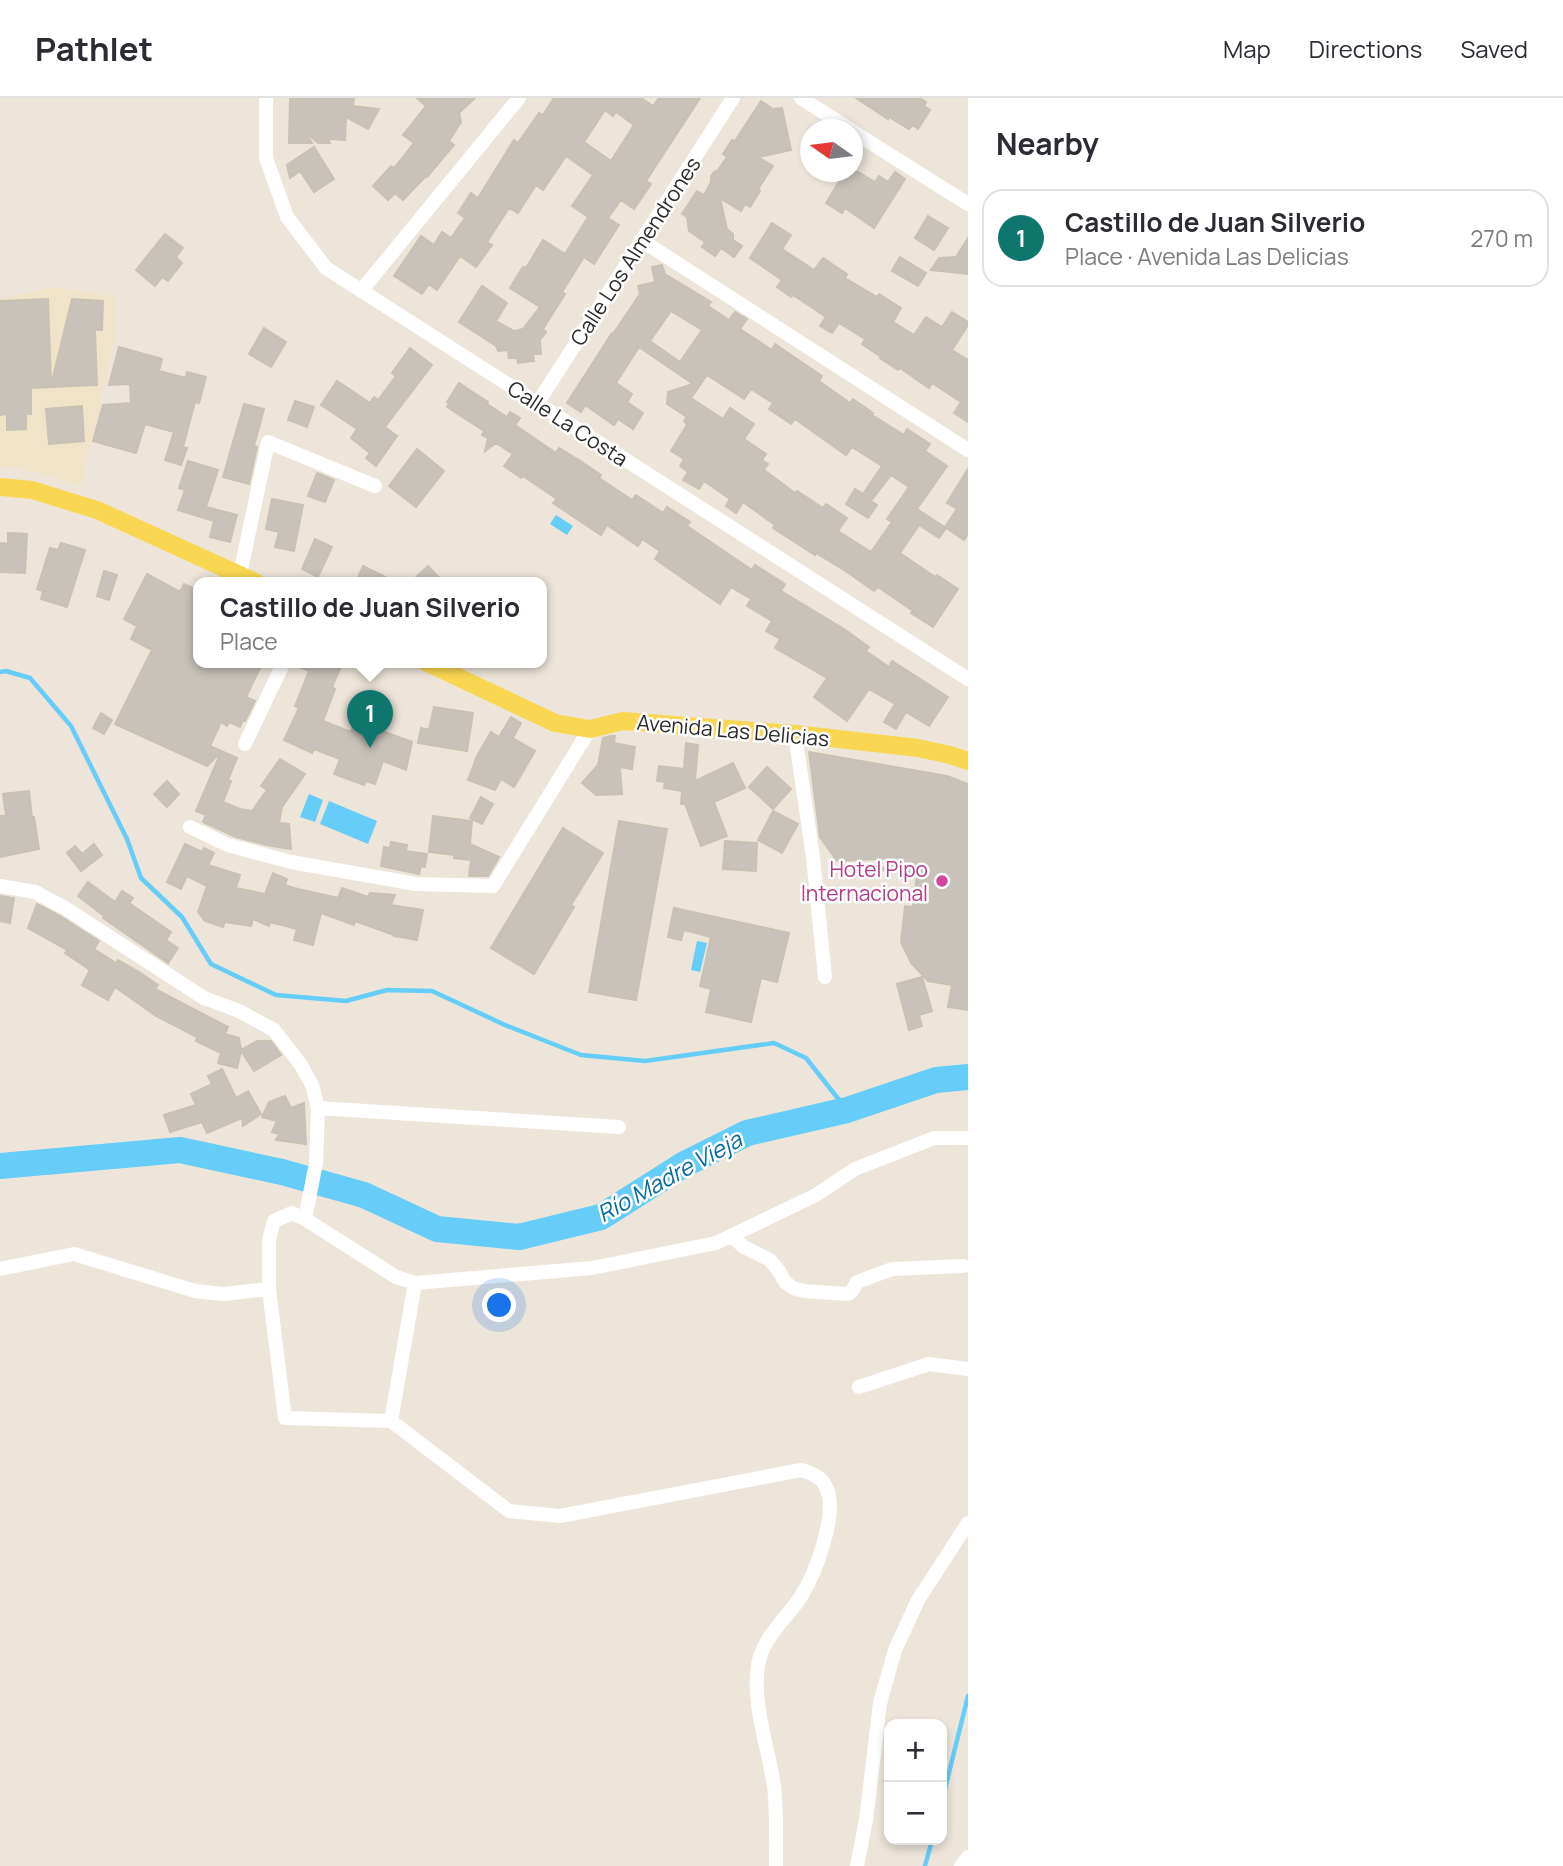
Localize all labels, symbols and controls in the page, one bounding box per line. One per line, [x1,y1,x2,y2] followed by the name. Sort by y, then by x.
[35,26,153,71] text: Pathlet
[1223,32,1271,65] text: Map
[1309,32,1422,65] text: Directions
[1460,32,1528,65] text: Saved
[800,119,863,182] north arrow
[996,123,1099,164] text: Nearby
[563,151,707,351] street label: Calle Los Almendrones
[1065,204,1365,240] text: Castillo de Juan Silverio
[1016,222,1026,254] text: 1
[1470,222,1533,254] text: 270 m
[1065,240,1349,272] text: Place · Avenida Las Delicias
[503,374,633,472] street label: Calle La Costa
[193,577,547,668] popup
[220,589,520,625] text: Castillo de Juan Silverio
[220,625,278,657] text: Place
[347,690,393,748] pin: 1
[636,708,830,752] street label: Avenida Las Delicias
[801,855,928,907] place label: Hotel Pipo Internacional
[934,873,950,889] marker: Hotel Pipo Internacional
[591,1122,748,1229] water label: Río Madre Vieja
[482,1288,516,1322] your location
[884,1719,947,1845] map controls
[884,1719,947,1782] button: +
[884,1782,947,1845] button: −

